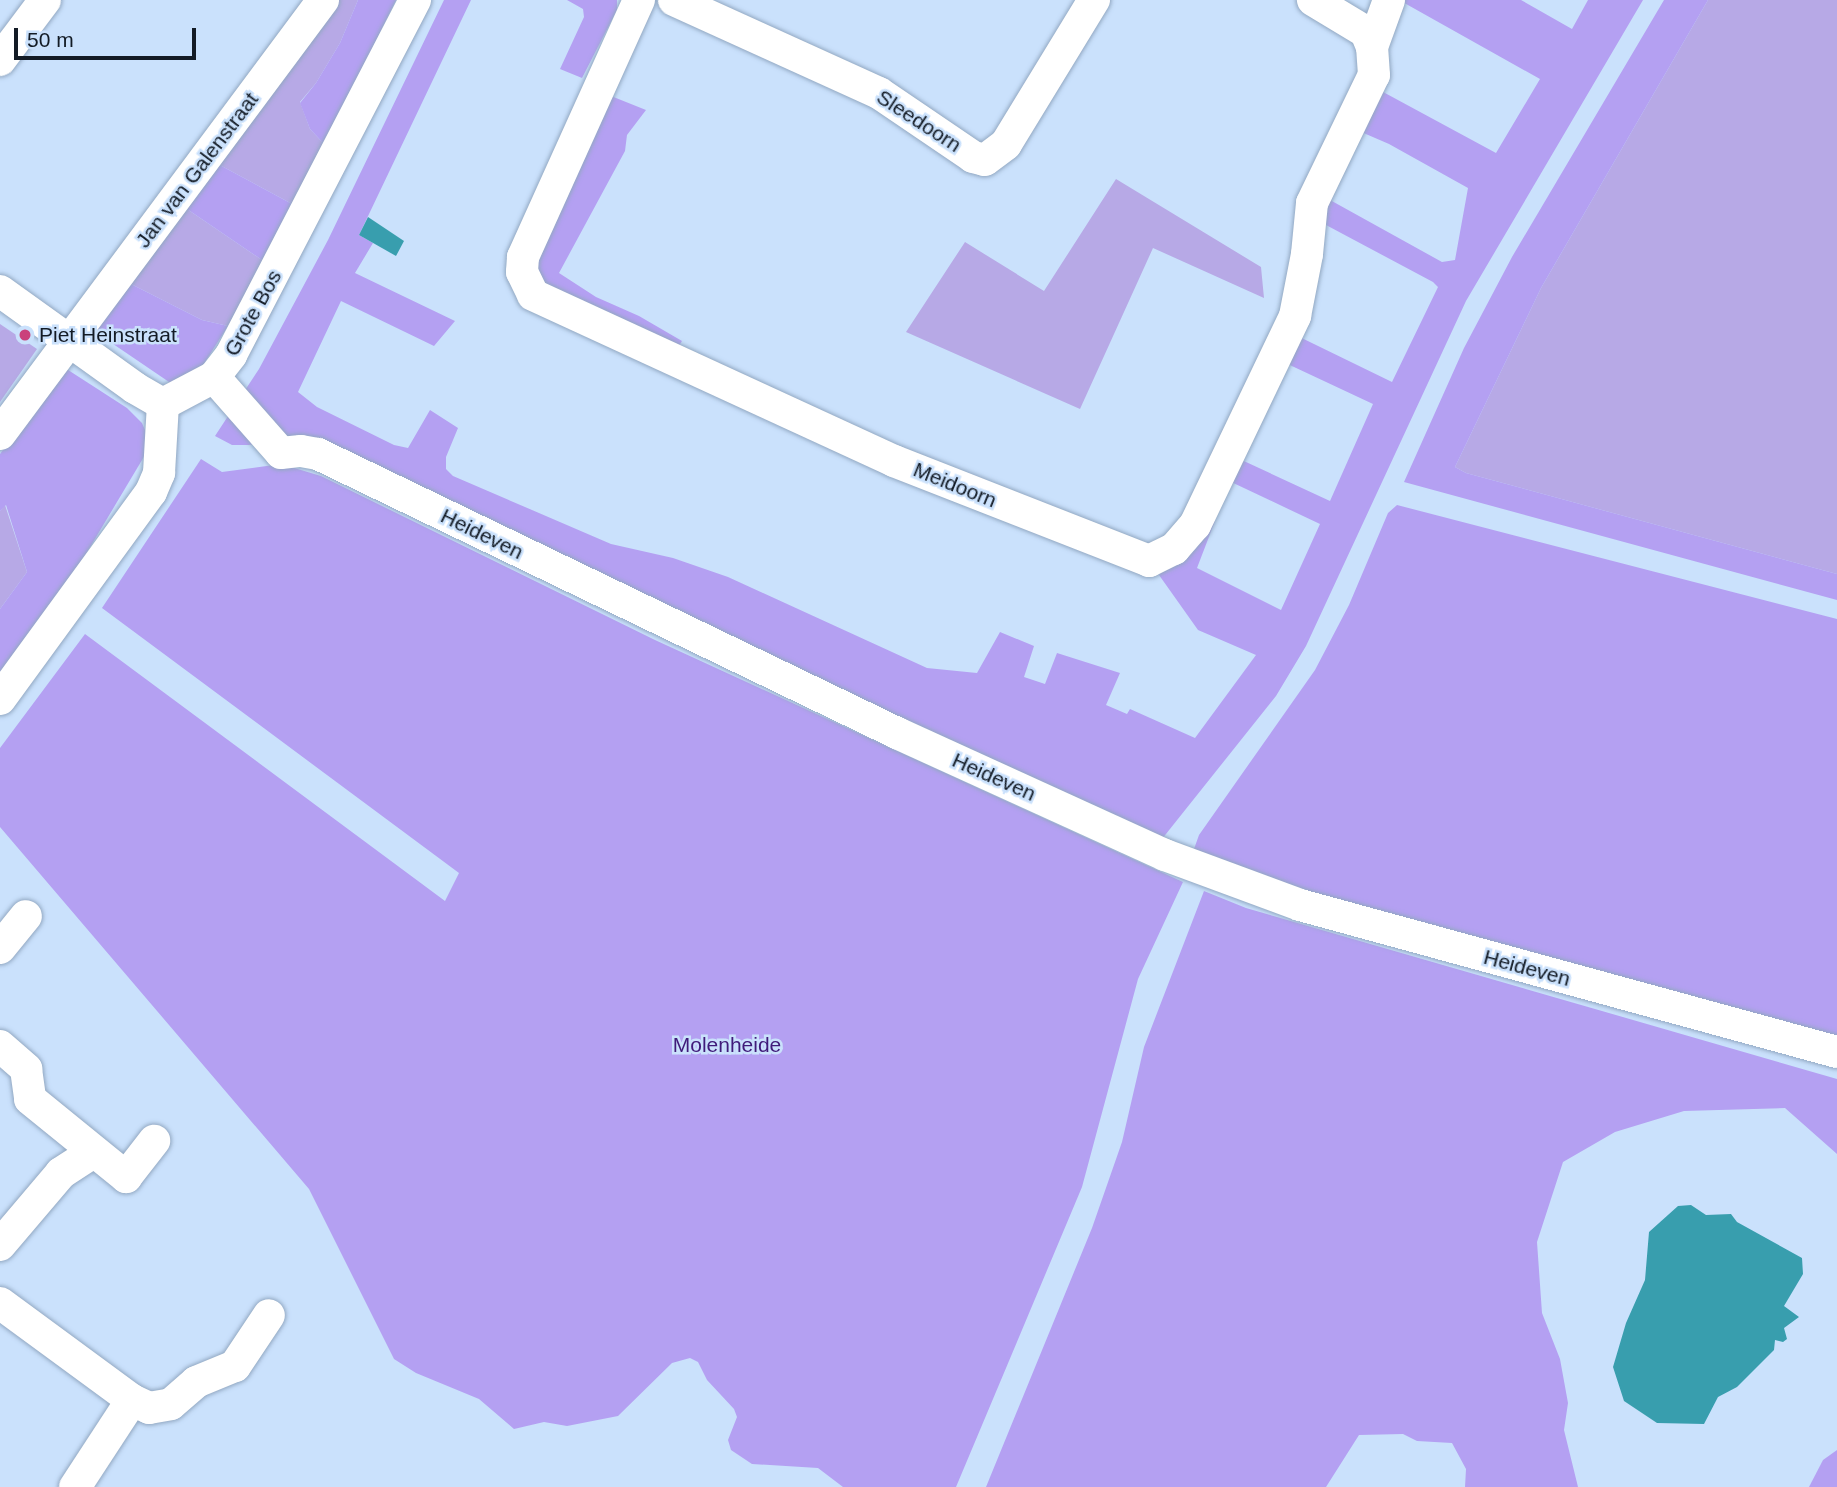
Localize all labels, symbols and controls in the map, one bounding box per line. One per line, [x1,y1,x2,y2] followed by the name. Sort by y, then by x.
[18,14,200,58] scale bar
[27,28,74,51] text: 50 m
[872,84,966,158] street label: Sleedoorn
[130,87,264,253] street label: Jan van Galenstraat
[219,266,287,360] street label: Grote Bos
[39,322,177,348] place label: Piet Heinstraat
[17,327,33,343] marker: Piet Heinstraat
[910,457,1000,513] street label: Meidoorn
[437,503,527,565] street label: Heideven
[948,747,1040,807] street label: Heideven
[1481,944,1573,992] street label: Heideven
[673,1032,781,1058] park label: Molenheide

